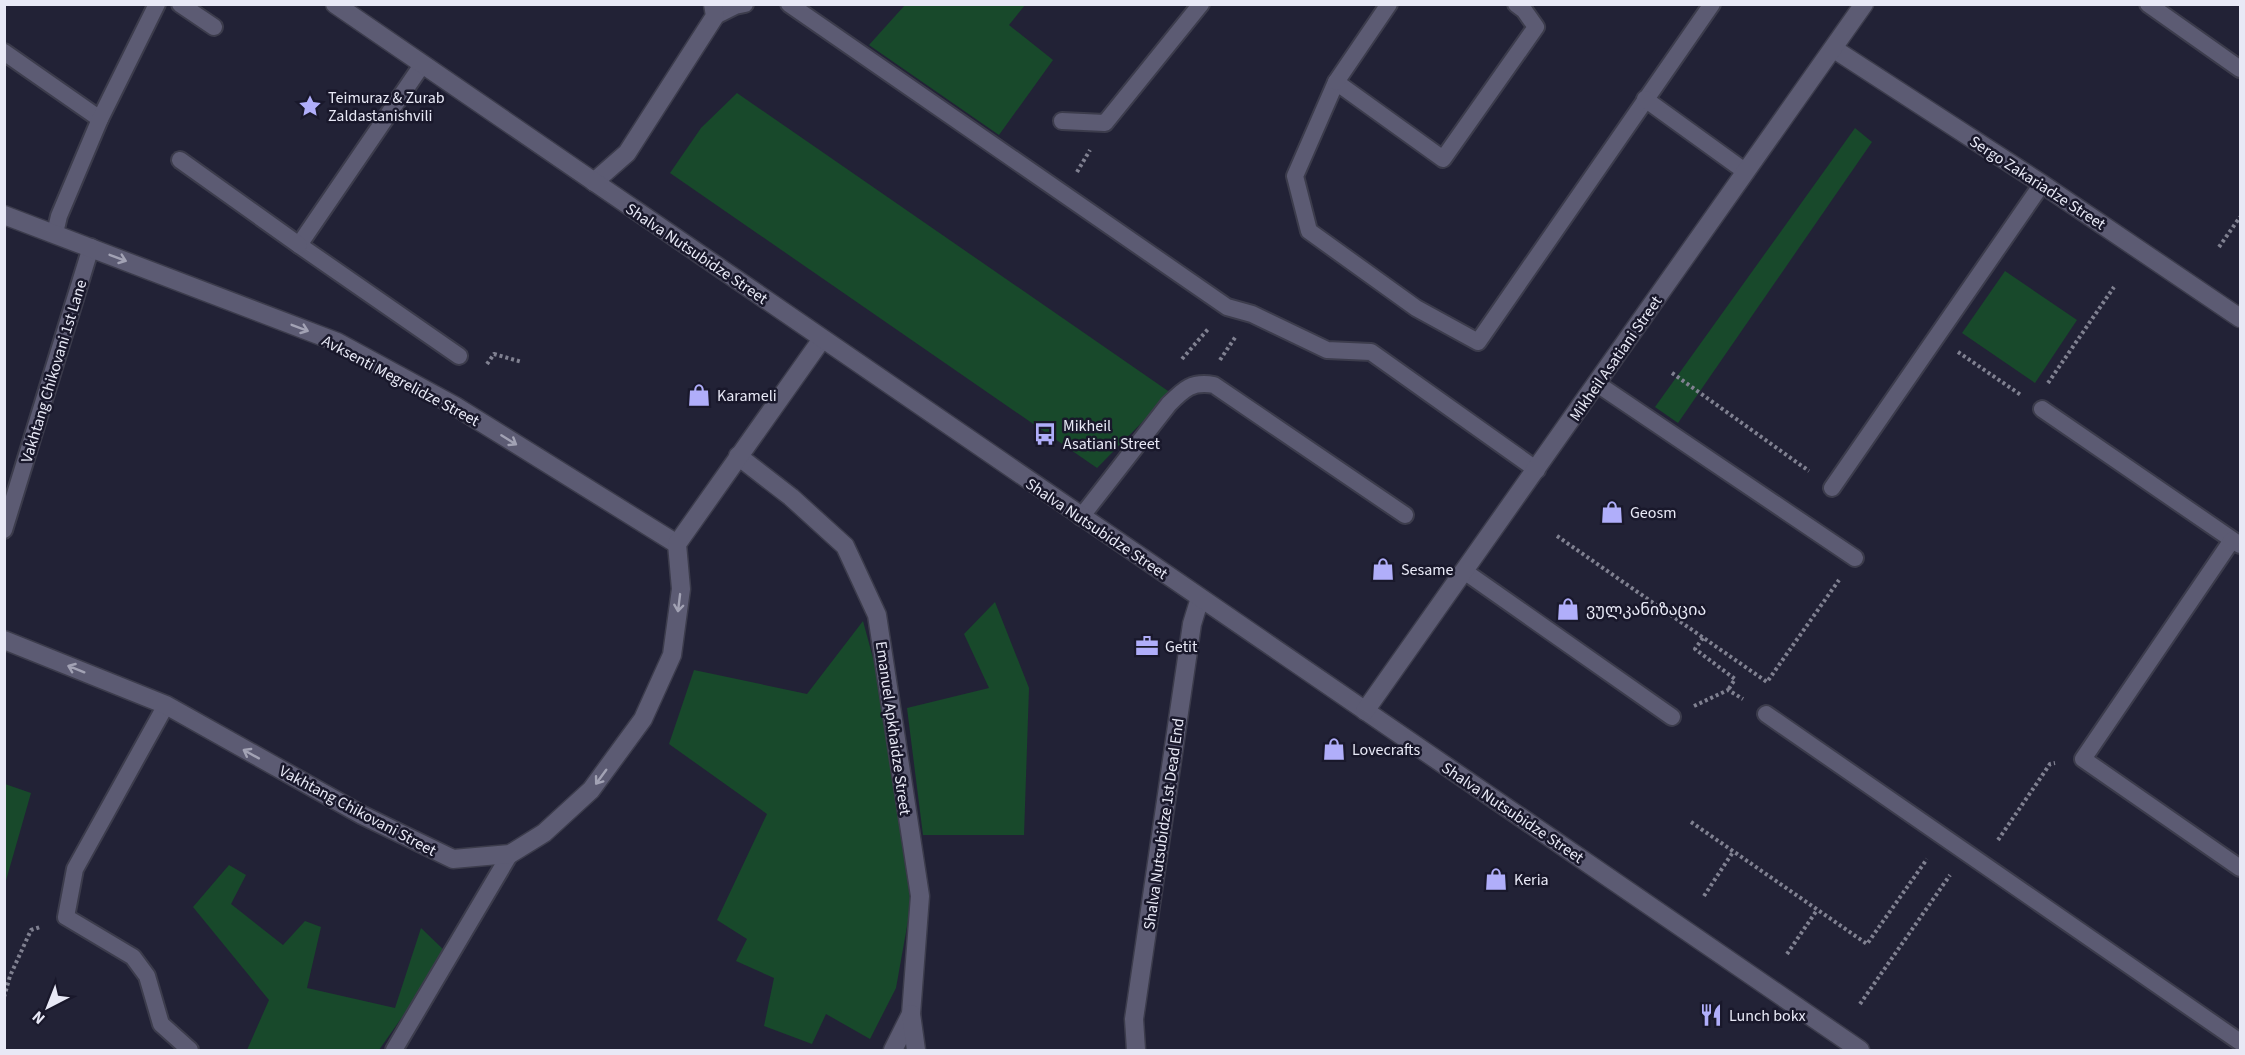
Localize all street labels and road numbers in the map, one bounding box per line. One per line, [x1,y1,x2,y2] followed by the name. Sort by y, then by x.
[1965,131,2110,235] street label: Sergo Zakariadze Street
[621,198,772,310] street label: Shalva Nutsubidze Street
[16,277,92,466] street label: Vakhtang Chikovani 1st Lane
[1564,291,1668,426] street label: Mikheil Asatiani Street
[318,330,484,432] street label: Avksenti Megrelidze Street
[1021,473,1172,585] street label: Shalva Nutsubidze Street
[870,640,916,817] street label: Emanuel Apkhaidze Street
[1138,717,1190,931] street label: Shalva Nutsubidze 1st Dead End
[1437,757,1588,869] street label: Shalva Nutsubidze Street
[275,760,440,862] street label: Vakhtang Chikovani Street

